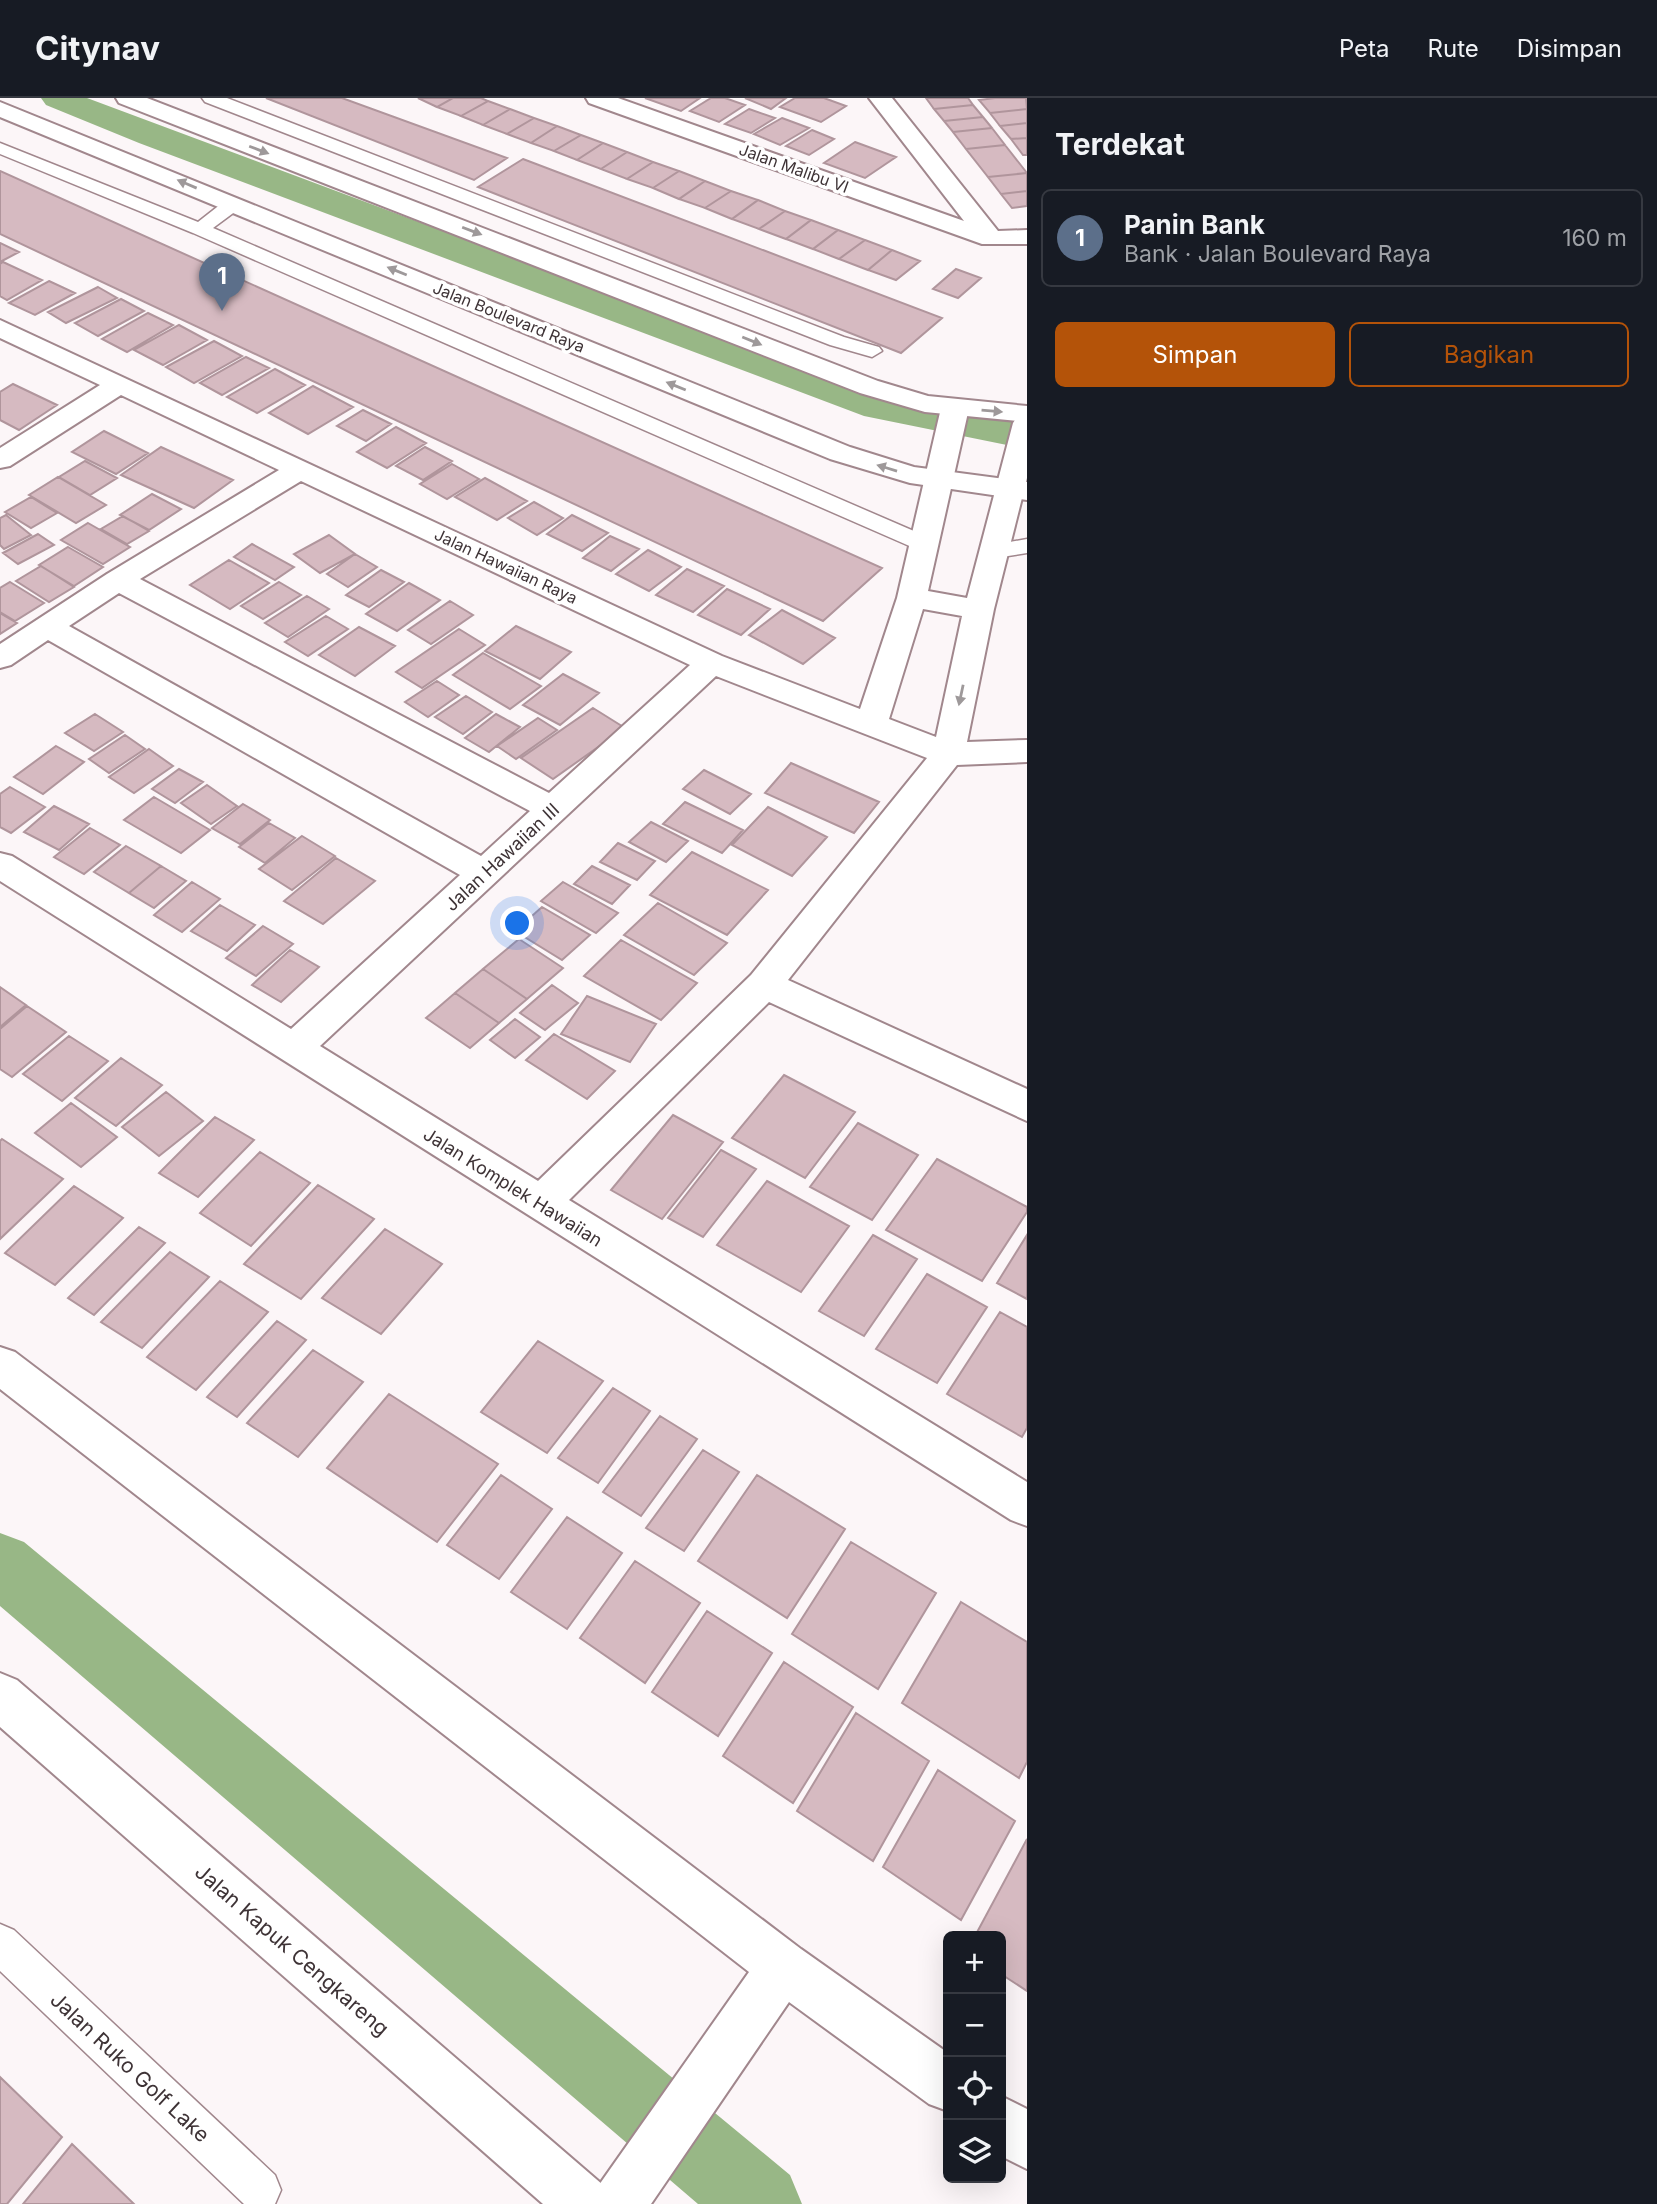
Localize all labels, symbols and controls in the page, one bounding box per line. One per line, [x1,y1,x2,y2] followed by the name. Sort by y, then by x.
[35,28,160,68] text: Citynav
[1339,34,1390,63] text: Peta
[1428,34,1479,63] text: Rute
[1517,34,1622,63] text: Disimpan
[1055,126,1185,162] text: Terdekat
[736,139,852,197] street label: Jalan Malibu VI
[249,145,270,156] one-way arrow
[176,179,197,190] one-way arrow
[1124,209,1265,240] text: Panin Bank
[1075,224,1085,252] text: 1
[1562,224,1627,252] text: 160 m
[461,226,482,237] one-way arrow
[1124,240,1431,268] text: Bank · Jalan Boulevard Raya
[199,253,245,311] pin: 1
[386,266,407,277] one-way arrow
[430,277,588,357] street label: Jalan Boulevard Raya
[1055,322,1335,387] button: Simpan
[1349,322,1629,387] button: Bagikan
[742,336,763,347] one-way arrow
[665,380,686,391] one-way arrow
[982,406,1004,417] one-way arrow
[877,462,898,473] one-way arrow
[431,524,581,608] street label: Jalan Hawaiian Raya
[955,684,966,706] one-way arrow
[441,799,563,915] street label: Jalan Hawaiian III
[500,906,534,940] your location
[420,1123,606,1251] street label: Jalan Komplek Hawaiian
[190,1859,394,2041] street label: Jalan Kapuk Cengkareng
[943,1931,1006,2183] map controls
[943,1931,1006,1994] button: +
[45,1987,215,2147] street label: Jalan Ruko Golf Lake
[943,1994,1006,2057] button: −
[943,2057,1006,2120] button: locate
[943,2120,1006,2183] button: layers

